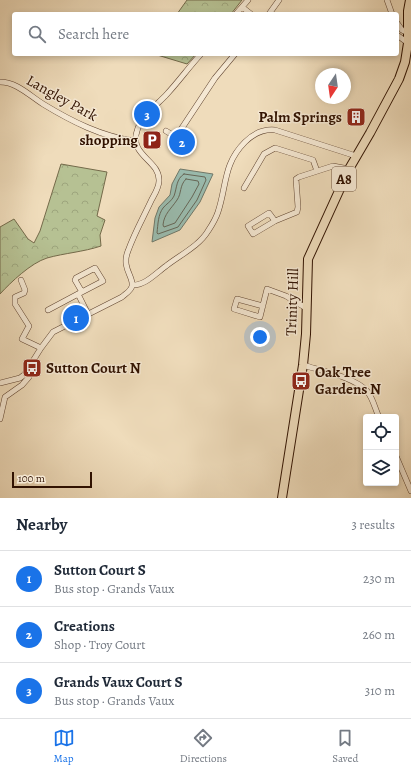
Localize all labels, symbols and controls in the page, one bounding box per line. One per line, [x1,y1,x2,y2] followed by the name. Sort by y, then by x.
[12,12,399,56] search box
[26,23,48,45] icon: search
[58,24,129,44] text: Search here
[315,68,351,104] north arrow
[23,70,102,126] street label: Langley Park
[134,99,160,129] pin: 3
[345,106,367,128] building icon: Palm Springs
[258,107,342,127] place label: Palm Springs
[169,127,195,157] pin: 2
[141,129,163,151] parking icon: shopping
[79,130,138,150] place label: shopping
[332,167,356,191] road number: A8
[281,268,303,336] street label: Trinity Hill
[63,303,89,333] pin: 1
[250,327,270,347] your location
[21,357,43,379] bus stop icon: Sutton Court N
[46,358,141,378] place label: Sutton Court N
[315,362,381,399] place label: Oak Tree Gardens N
[290,370,312,392] bus stop icon: Oak Tree Gardens N
[363,414,399,486] map controls
[363,414,399,450] button: locate
[363,450,399,486] button: layers
[12,470,92,489] scale bar
[18,471,45,486] text: 100 m
[16,513,67,536] text: Nearby
[351,516,395,533] text: 3 results
[54,560,146,580] text: Sutton Court S
[27,570,31,587] text: 1
[363,570,395,587] text: 230 m
[54,580,175,597] text: Bus stop · Grands Vaux
[54,616,115,636] text: Creations
[26,626,32,643] text: 2
[362,626,395,643] text: 260 m
[54,636,146,653] text: Shop · Troy Court
[54,672,183,692] text: Grands Vaux Court S
[26,682,32,699] text: 3
[365,682,395,699] text: 310 m
[54,692,175,709] text: Bus stop · Grands Vaux
[53,727,75,766] tab: Map
[180,727,227,766] tab: Directions
[332,727,358,766] tab: Saved

